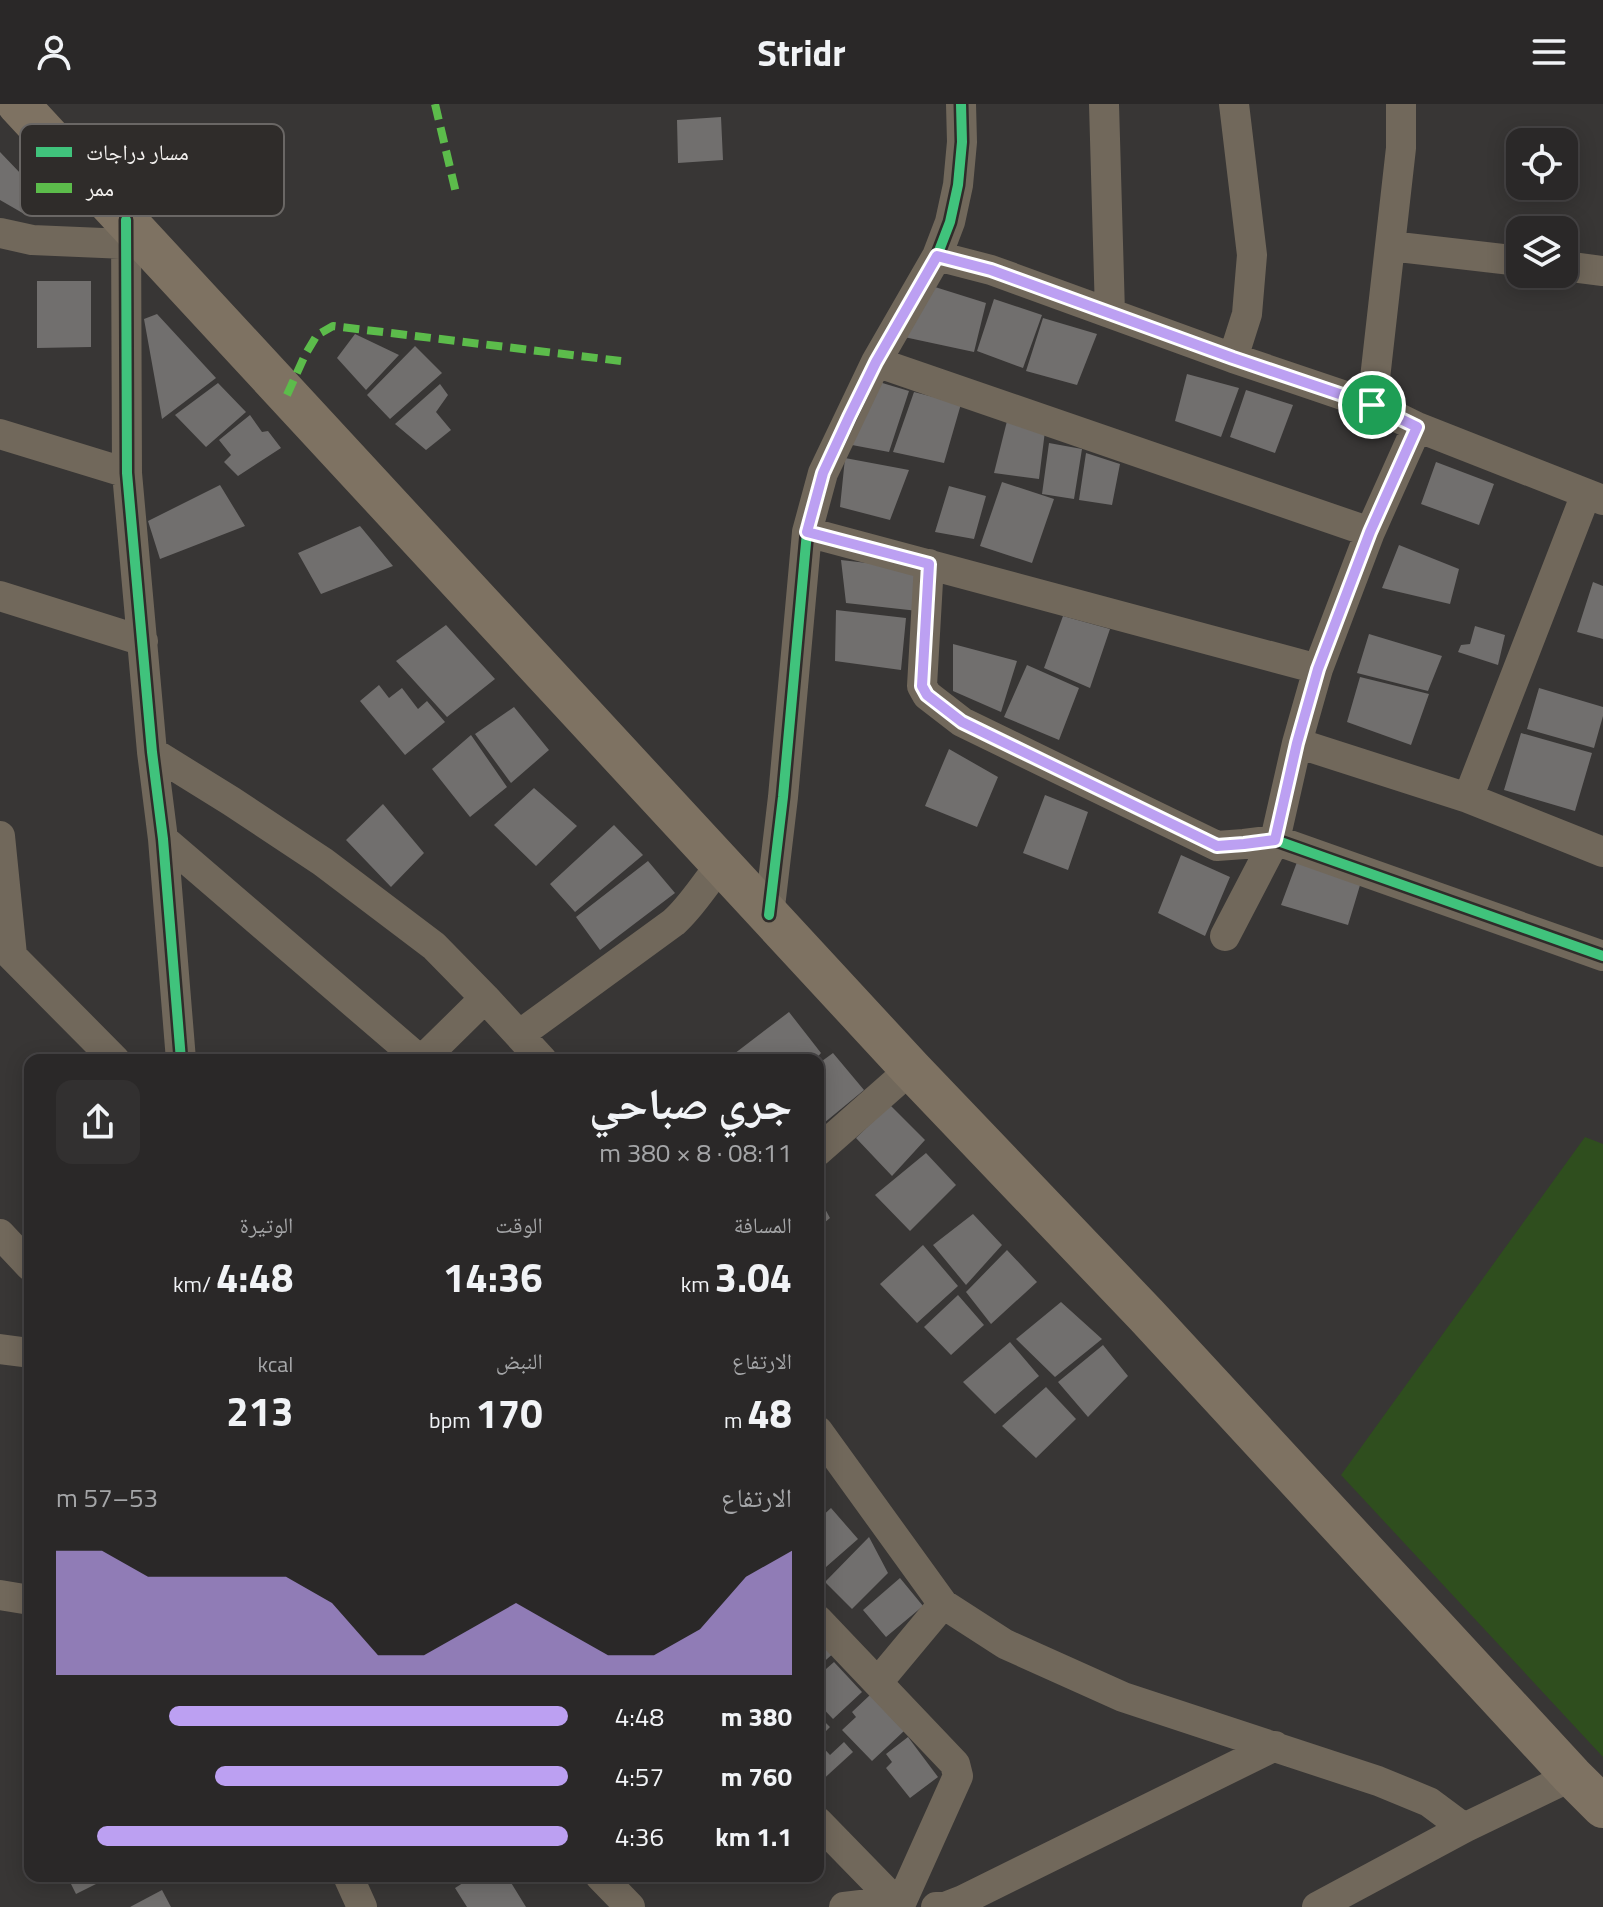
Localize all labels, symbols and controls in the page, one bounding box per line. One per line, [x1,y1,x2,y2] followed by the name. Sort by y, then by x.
[757,25,846,80] text: Stridr
[32,30,76,74] icon: person
[1527,30,1571,74] icon: menu
[20,124,284,216] legend
[1506,128,1578,288] map controls
[1506,128,1578,200] button: locate
[86,135,189,169] text: مسار دراجات
[85,171,114,205] text: ممر
[1506,216,1578,288] button: layers
[1338,371,1406,439] pin
[1350,383,1394,427] icon: arrive
[589,1069,792,1136] text: جري صباحي
[56,1080,140,1164] button: share
[599,1133,792,1172] text: 08:11 · 8 × 380 m
[240,1208,293,1242] text: الوتيرة
[495,1208,543,1242] text: الوقت
[734,1208,792,1242] text: المسافة
[216,1247,293,1308] text: 4:48
[443,1247,543,1308] text: 14:36
[715,1247,792,1308] text: 3.04
[173,1267,216,1301] text: /km
[681,1267,715,1301] text: km
[496,1344,543,1378] text: النبض
[732,1344,792,1378] text: الارتفاع
[257,1347,293,1381] text: kcal
[226,1381,293,1442] text: 213
[475,1383,543,1444] text: 170
[747,1383,792,1444] text: 48
[429,1403,475,1437] text: bpm
[724,1403,747,1437] text: m
[56,1478,158,1517] text: 53–57 m
[721,1478,792,1517] text: الارتفاع
[615,1697,664,1736] text: 4:48
[721,1697,792,1736] text: 380 m
[615,1757,664,1796] text: 4:57
[721,1757,792,1796] text: 760 m
[615,1817,664,1856] text: 4:36
[715,1817,792,1856] text: 1.1 km

